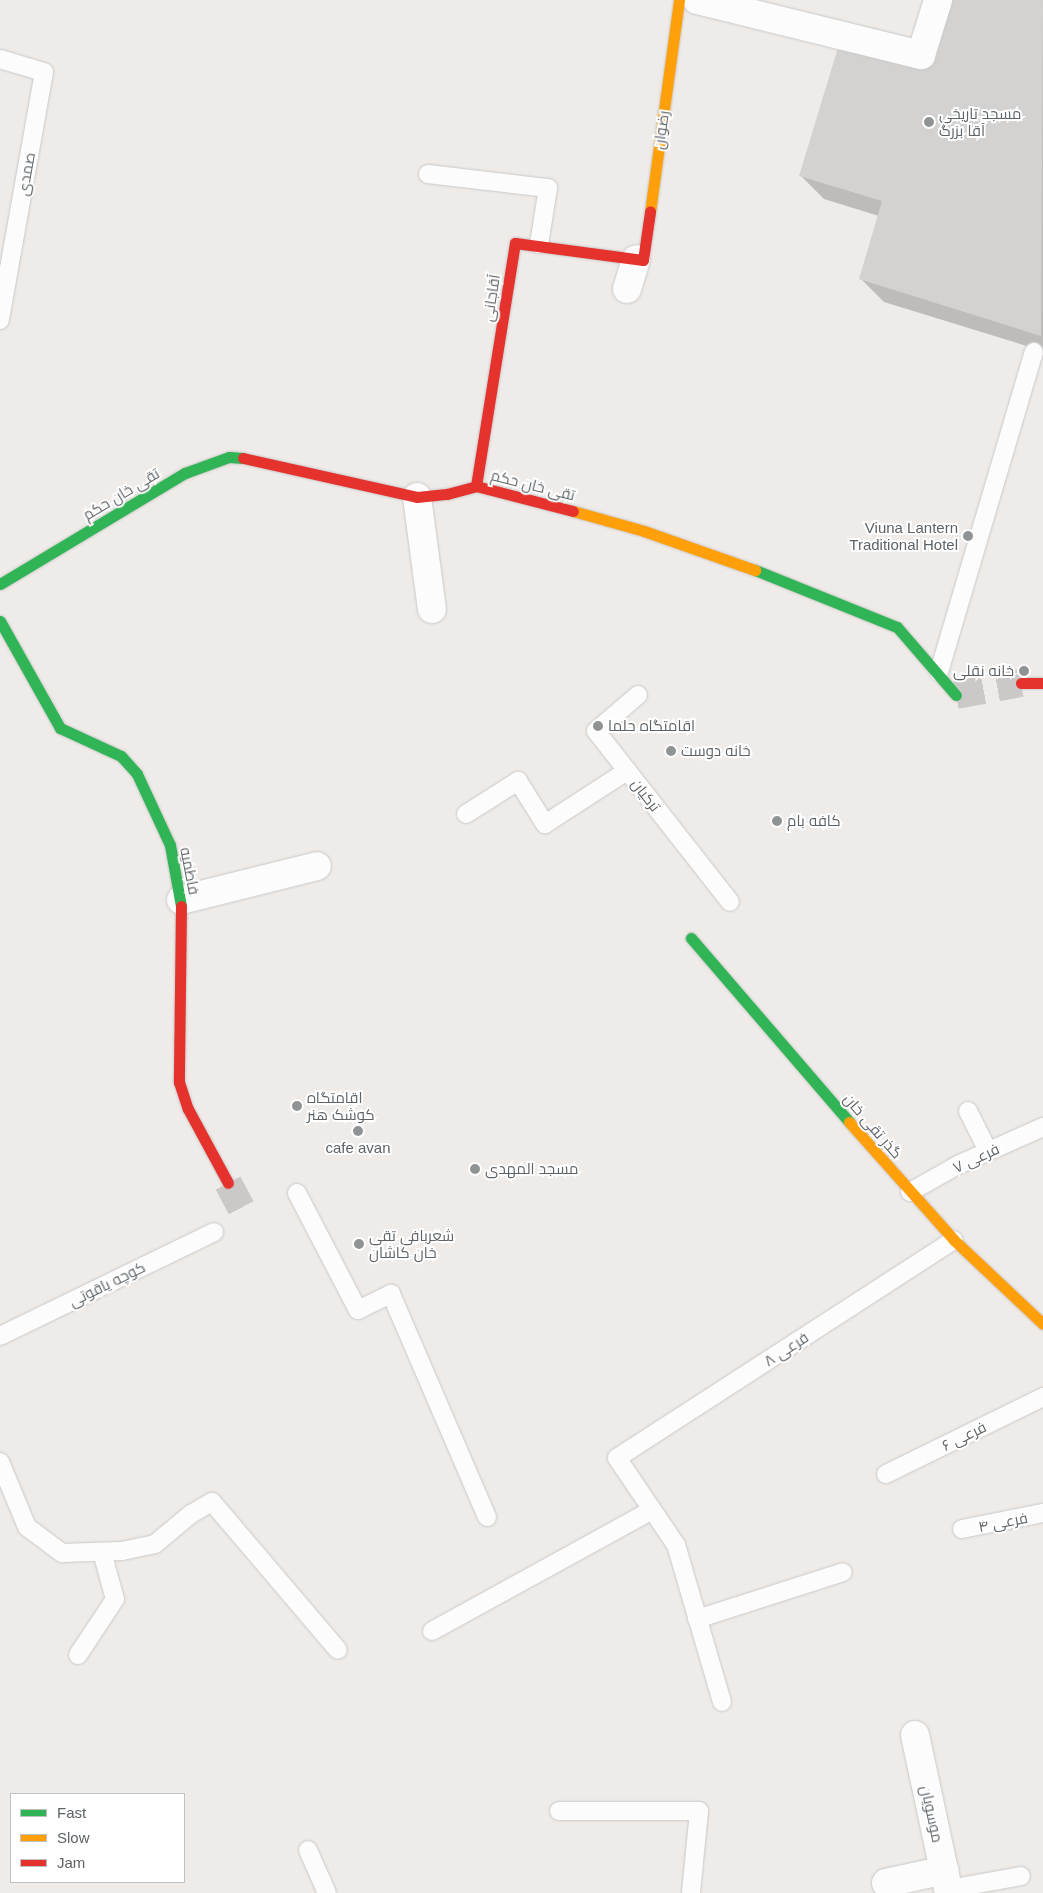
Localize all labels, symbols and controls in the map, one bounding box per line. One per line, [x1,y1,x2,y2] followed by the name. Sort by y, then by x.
[939,104,1021,139] place label: مسجد تاریخی آقا بزرگ
[649,109,673,151] street label: رضوان
[923,116,935,128] marker: مسجد تاریخی آقا بزرگ
[13,151,39,197] street label: صمدی
[478,273,504,323] street label: آقاجانی
[80,464,162,524] street label: تقی خان حکم
[489,466,577,504] street label: تقی خان حکم
[849,518,958,553] place label: Viuna Lantern Traditional Hotel
[962,530,974,542] marker: Viuna Lantern Traditional Hotel
[953,662,1014,680] place label: خانه نقلی
[1018,665,1030,677] marker: خانه نقلی
[608,717,695,735] place label: اقامتگاه حلما
[592,720,604,732] marker: اقامتگاه حلما
[681,742,751,760] place label: خانه دوست
[665,745,677,757] marker: خانه دوست
[628,775,664,815] street label: ترکیان
[787,812,841,830] place label: کافه بام
[771,815,783,827] marker: کافه بام
[177,846,203,896] street label: فاطمیه
[307,1088,375,1123] place label: اقامتگاه کوشک هنر
[840,1090,906,1162] street label: گذر تقی خان
[291,1100,303,1112] marker: اقامتگاه کوشک هنر
[352,1125,364,1137] marker: cafe avan
[325,1139,391,1157] place label: cafe avan
[950,1139,1002,1177] street label: فرعی ۷
[485,1160,578,1178] place label: مسجد المهدی
[469,1163,481,1175] marker: مسجد المهدی
[369,1226,454,1261] place label: شعربافی تقی خان کاشان
[353,1238,365,1250] marker: شعربافی تقی خان کاشان
[66,1258,148,1310] street label: کوچه یاقوتی
[760,1328,812,1370] street label: فرعی ۸
[939,1418,989,1454] street label: فرعی ۶
[977,1508,1029,1536] street label: فرعی ۴
[917,1784,947,1844] street label: موسویان
[10,1793,185,1883] legend
[57,1804,86,1821] text: Fast
[57,1829,90,1846] text: Slow
[57,1854,85,1871] text: Jam

